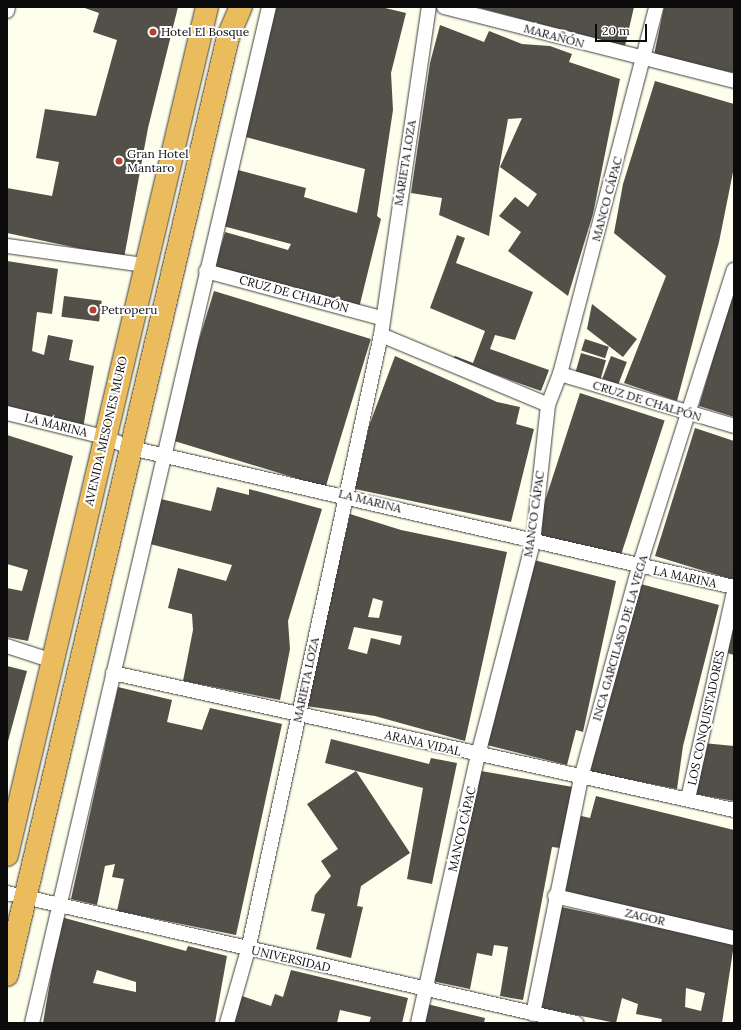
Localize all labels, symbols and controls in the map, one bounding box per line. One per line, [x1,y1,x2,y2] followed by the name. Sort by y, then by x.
[597,16,649,42] scale bar
[522,21,586,51] street label: MARAÑÓN
[602,23,630,38] text: 20 m
[161,25,249,39] place label: Hotel El Bosque
[148,27,158,37] marker: Hotel El Bosque
[391,119,419,207] street label: MARIETA LOZA
[127,147,188,175] place label: Gran Hotel Mantaro
[589,155,625,243] street label: MANCO CÁPAC
[114,156,124,166] marker: Gran Hotel Mantaro
[238,272,350,316] street label: CRUZ DE CHALPÓN
[101,303,157,317] place label: Petroperu
[88,305,98,315] marker: Petroperu
[82,355,130,507] street label: AVENIDA MESONES MURO
[591,378,703,424] street label: CRUZ DE CHALPÓN
[23,410,89,440] street label: LA MARINA
[521,470,547,558] street label: MANCO CÁPAC
[337,486,403,516] street label: LA MARINA
[589,553,651,723] street label: INCA GARCILASO DE LA VEGA
[652,563,718,591] street label: LA MARINA
[290,636,322,724] street label: MARIETA LOZA
[685,649,727,787] street label: LOS CONQUISTADORES
[383,727,463,759] street label: ARANA VIDAL
[445,785,479,873] street label: MANCO CÁPAC
[624,905,666,929] street label: ZAGOR
[250,943,332,975] street label: UNIVERSIDAD

